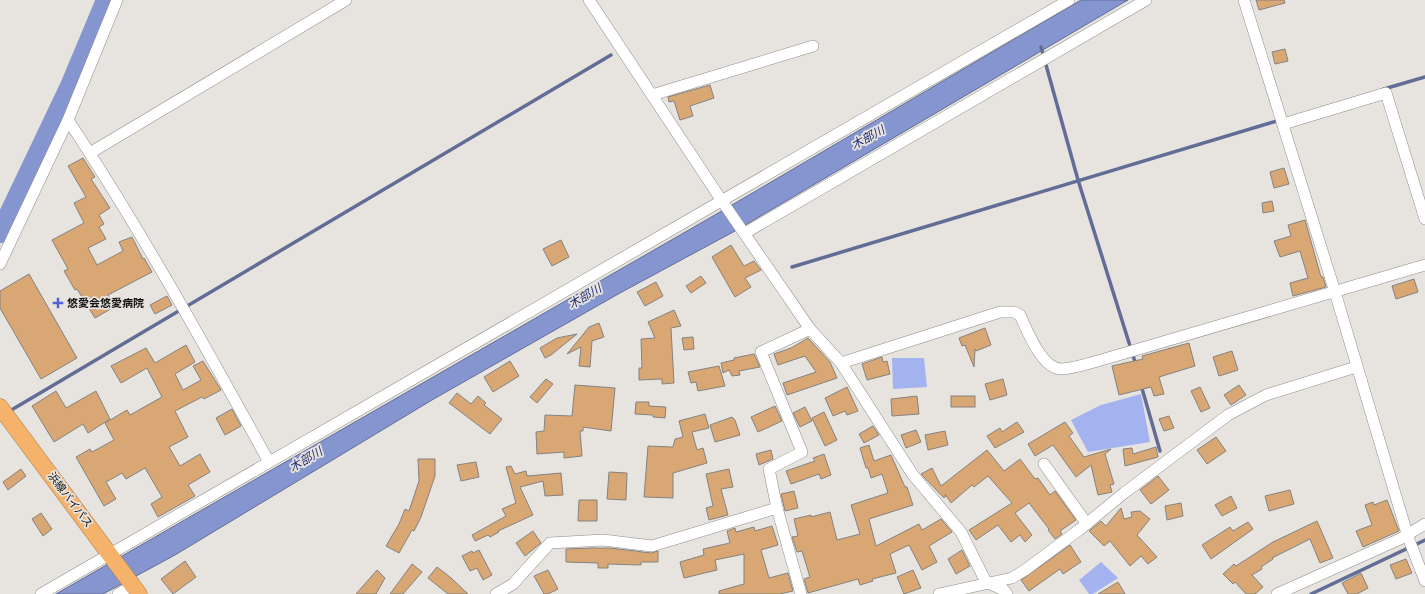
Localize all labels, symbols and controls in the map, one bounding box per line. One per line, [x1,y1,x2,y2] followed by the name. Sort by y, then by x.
[849,122,889,153] water label: 木部川
[566,281,606,312] water label: 木部川
[52,297,64,309] marker: 悠愛会悠愛病院
[67,297,144,310] place label: 悠愛会悠愛病院
[287,443,327,476] water label: 木部川
[45,470,95,530] street label: 浜線バイパス

